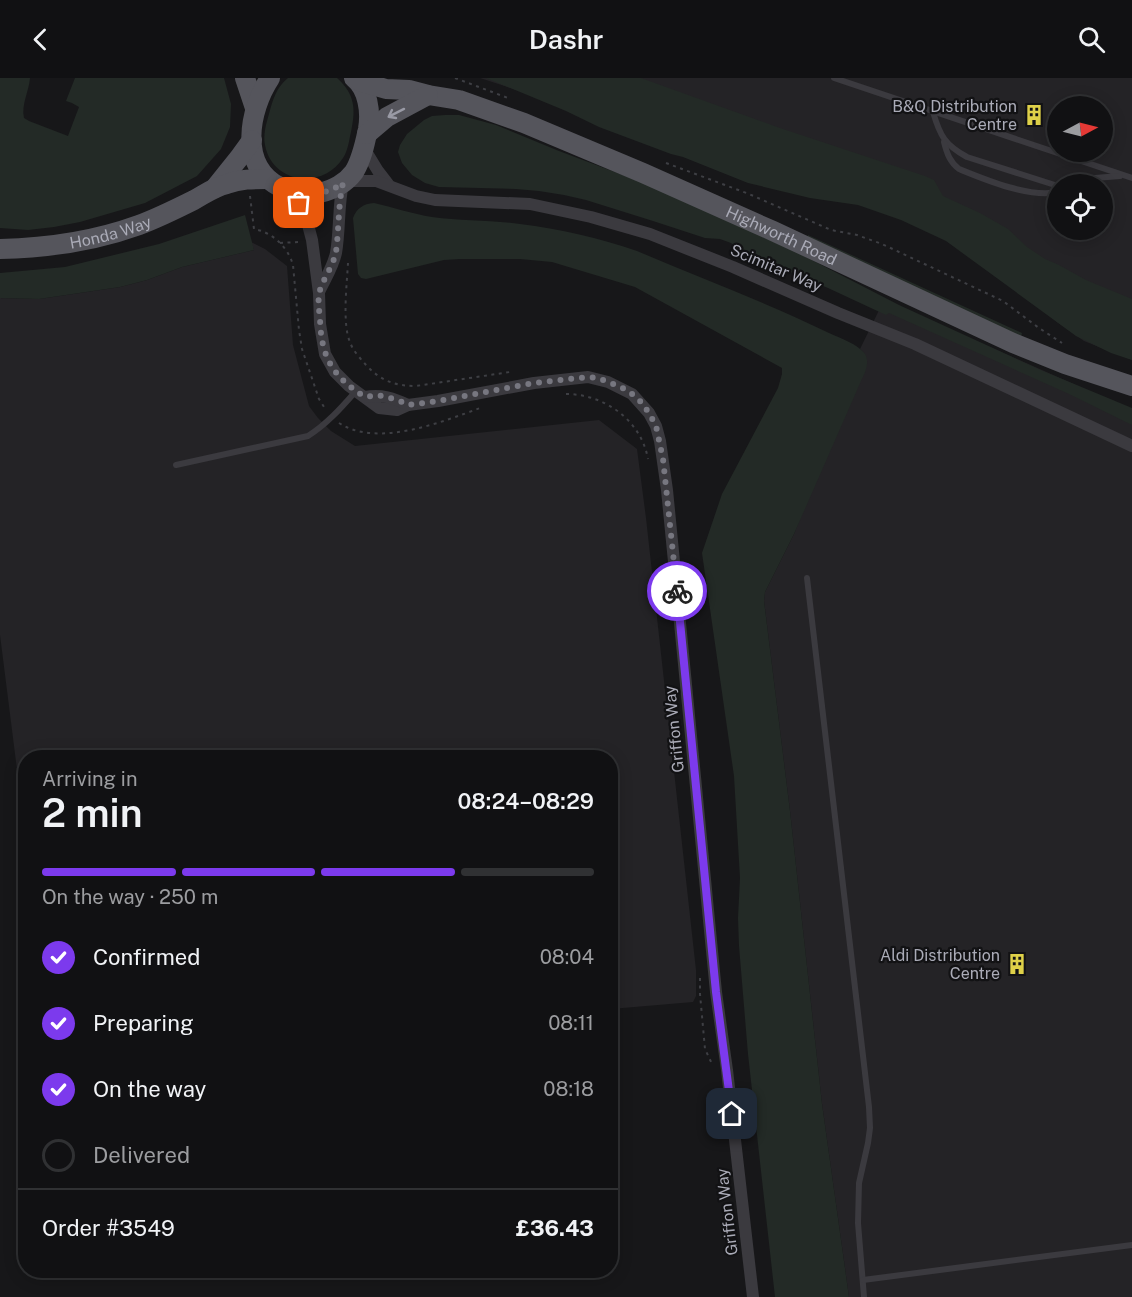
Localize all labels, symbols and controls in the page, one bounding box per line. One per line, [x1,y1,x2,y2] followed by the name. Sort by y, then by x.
[24,23,57,56] icon: back
[529,23,603,55] text: Dashr
[1075,23,1108,56] icon: search
[1047,96,1113,162] north arrow
[1047,96,1113,240] map controls
[892,97,1017,134] place label: B&Q Distribution Centre
[1022,103,1046,127] building icon: B&Q Distribution Centre
[387,107,405,119] one-way arrow
[1047,174,1113,240] button: locate
[273,177,324,228] pin
[282,186,315,219] icon: bag
[723,202,840,269] street label: Highworth Road
[68,212,154,252] street label: Honda Way
[727,240,825,296] street label: Scimitar Way
[647,561,707,621] courier
[661,575,694,608] icon: bike
[660,684,688,774] street label: Griffon Way
[42,767,137,791] text: Arriving in
[457,788,594,814] text: 08:24–08:29
[42,790,143,836] text: 2 min
[42,885,218,909] text: On the way · 250 m
[42,941,75,974] icon: check
[93,944,200,970] text: Confirmed
[540,945,594,969] text: 08:04
[880,946,1000,983] place label: Aldi Distribution Centre
[1005,952,1029,976] building icon: Aldi Distribution Centre
[42,1007,75,1040] icon: check
[93,1010,194,1036] text: Preparing
[548,1011,594,1035] text: 08:11
[42,1073,75,1106] icon: check
[93,1076,206,1102] text: On the way
[543,1077,594,1101] text: 08:18
[706,1088,757,1139] pin
[715,1097,748,1130] icon: home
[93,1142,190,1168] text: Delivered
[712,1167,742,1257] street label: Griffon Way
[42,1215,175,1241] text: Order #3549
[516,1215,594,1241] text: £36.43

